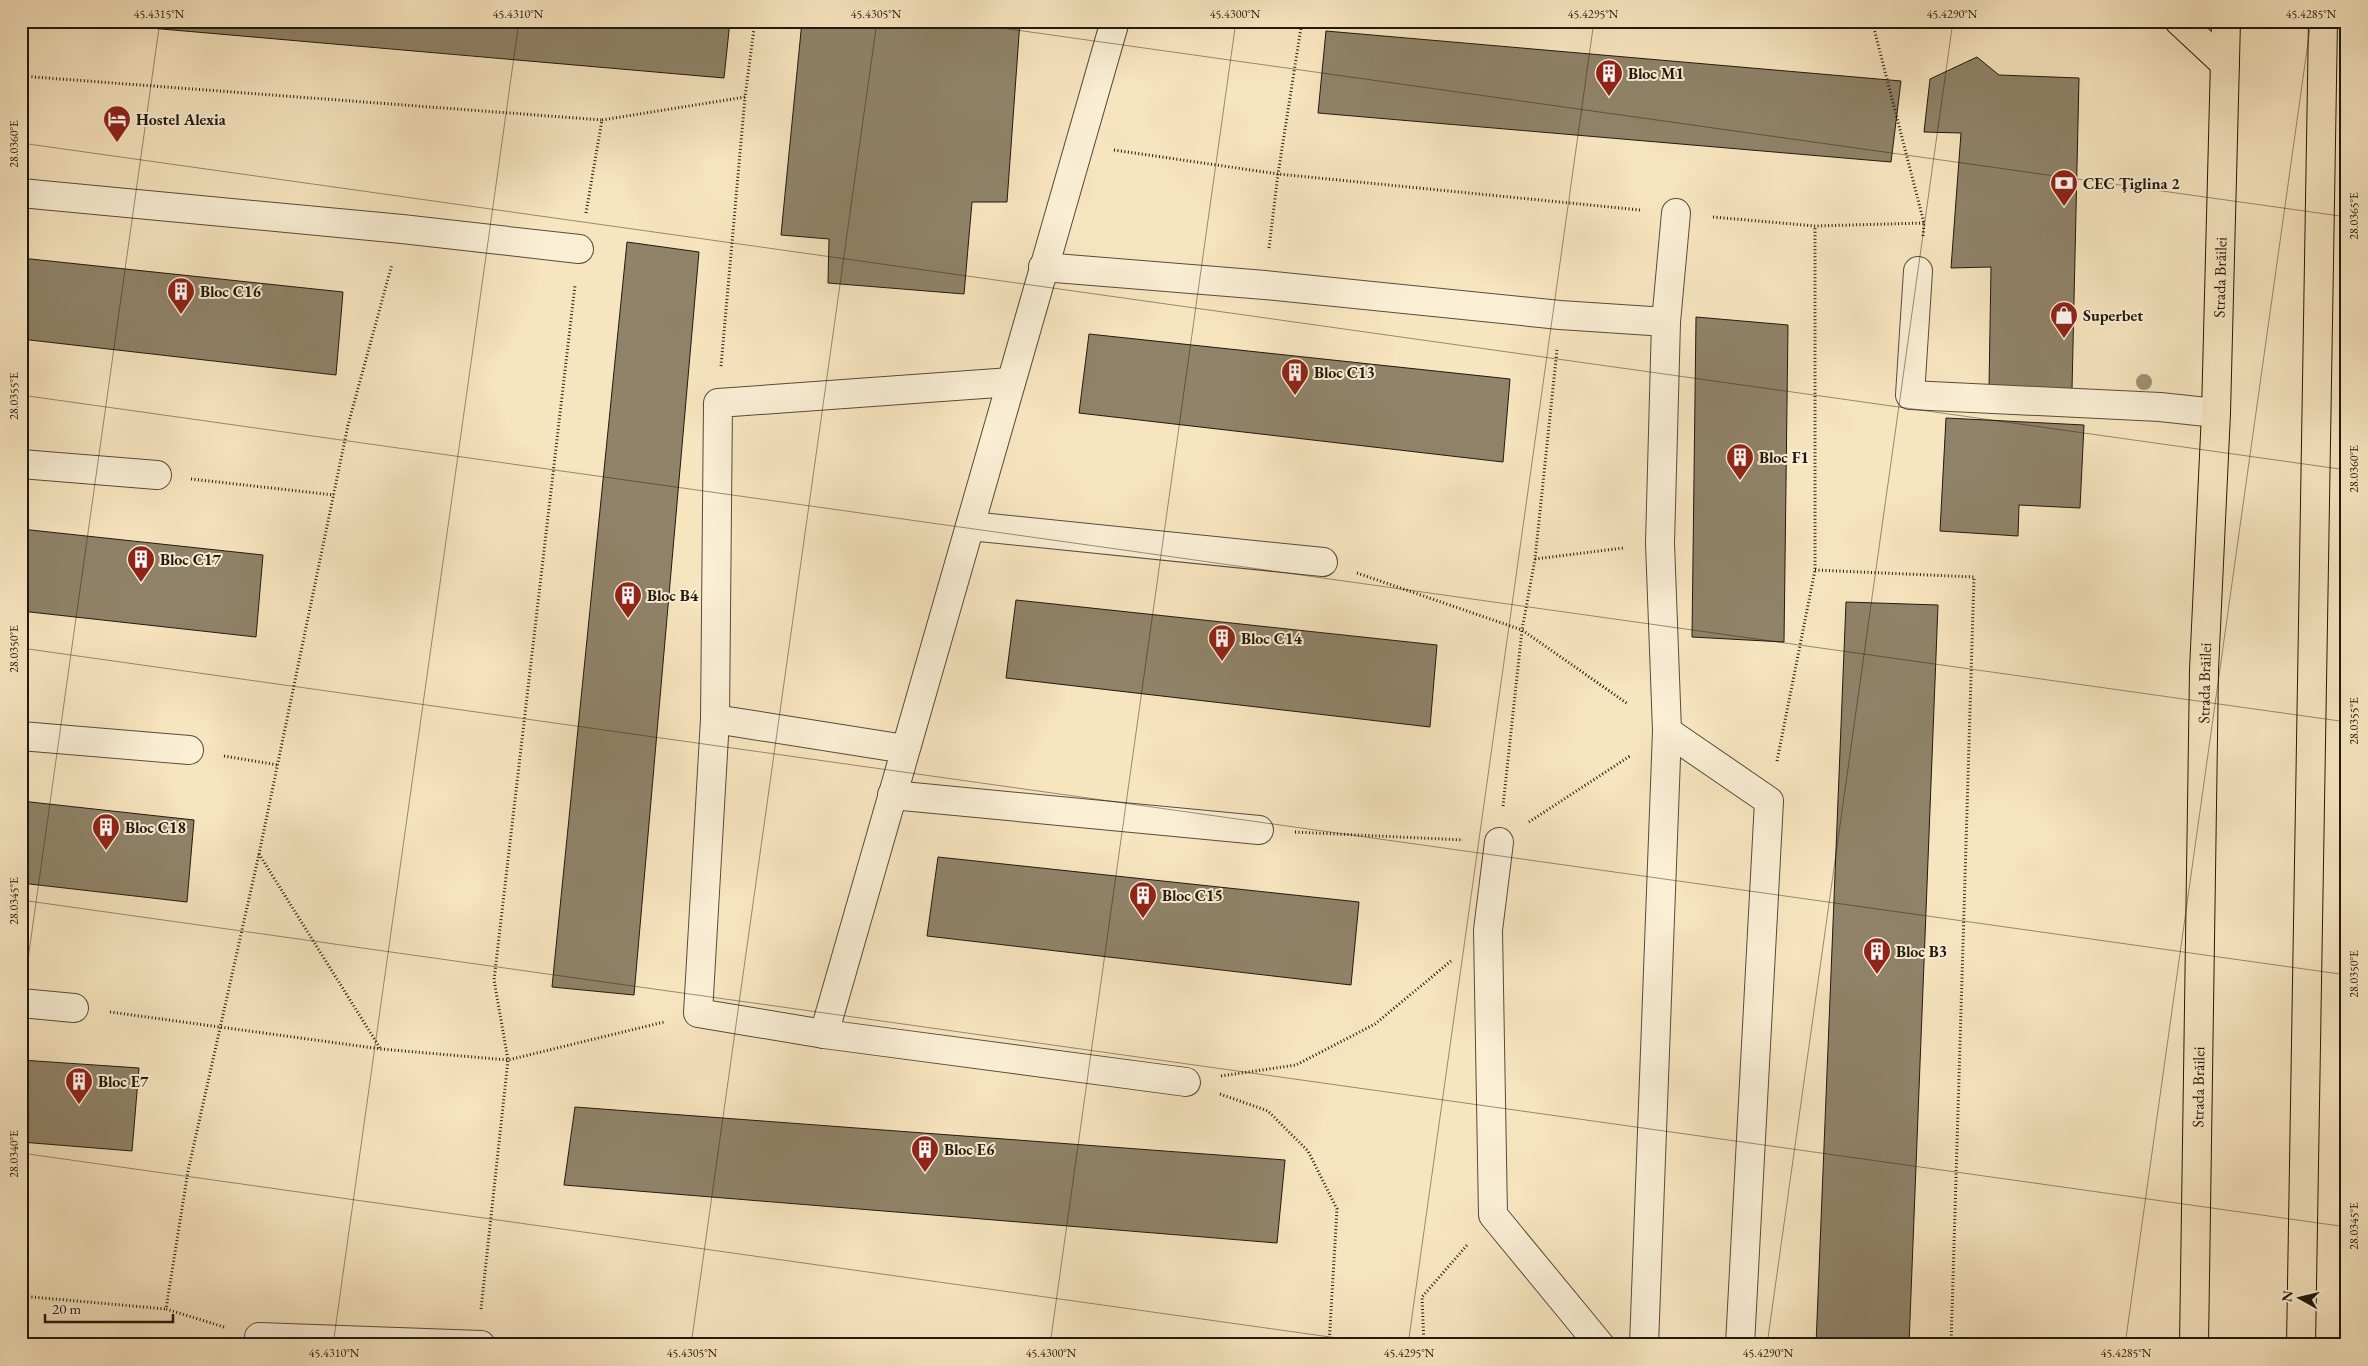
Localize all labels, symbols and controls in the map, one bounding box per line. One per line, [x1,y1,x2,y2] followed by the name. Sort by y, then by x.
[134,6,185,22] text: 45.4315°N
[493,6,544,22] text: 45.4310°N
[851,6,902,22] text: 45.4305°N
[1210,6,1261,22] text: 45.4300°N
[1568,6,1619,22] text: 45.4295°N
[1927,6,1978,22] text: 45.4290°N
[2286,6,2337,22] text: 45.4285°N
[1594,58,1624,97] building icon: Bloc M1
[1628,63,1684,84] place label: Bloc M1
[102,104,132,143] hotel icon: Hostel Alexia
[136,109,227,130] place label: Hostel Alexia
[6,120,22,168] text: 28.0360°E
[2049,168,2079,207] bank icon: CEC Țiglina 2
[2083,173,2180,194] place label: CEC Țiglina 2
[2346,192,2362,240] text: 28.0365°E
[2208,237,2231,318] street label: Strada Brăilei
[166,276,196,315] building icon: Bloc C16
[200,281,262,302] place label: Bloc C16
[2049,300,2079,339] shop icon: Superbet
[2083,305,2143,326] place label: Superbet
[1280,357,1310,396] building icon: Bloc C13
[1314,362,1375,383] place label: Bloc C13
[6,372,22,420] text: 28.0355°E
[1725,442,1755,481] building icon: Bloc F1
[2346,445,2362,493] text: 28.0360°E
[1759,447,1809,468] place label: Bloc F1
[126,544,156,583] building icon: Bloc C17
[160,549,222,570] place label: Bloc C17
[613,580,643,619] building icon: Bloc B4
[647,585,699,606] place label: Bloc B4
[1207,623,1237,662] building icon: Bloc C14
[6,625,22,673] text: 28.0350°E
[1241,628,1303,649] place label: Bloc C14
[2193,642,2216,724] street label: Strada Brăilei
[2346,697,2362,745] text: 28.0355°E
[91,812,121,851] building icon: Bloc C18
[125,817,186,838] place label: Bloc C18
[6,877,22,925] text: 28.0345°E
[1128,880,1158,919] building icon: Bloc C15
[1162,885,1223,906] place label: Bloc C15
[1862,936,1892,975] building icon: Bloc B3
[1896,941,1947,962] place label: Bloc B3
[2346,950,2362,998] text: 28.0350°E
[2187,1046,2209,1128] street label: Strada Brăilei
[64,1066,94,1105] building icon: Bloc E7
[98,1071,149,1092] place label: Bloc E7
[6,1130,22,1178] text: 28.0340°E
[910,1134,940,1173] building icon: Bloc E6
[944,1139,995,1160] place label: Bloc E6
[2346,1202,2362,1250] text: 28.0345°E
[2276,1274,2326,1324] north arrow
[2277,1289,2297,1303] text: N
[45,1291,172,1323] scale bar
[52,1299,81,1318] text: 20 m
[309,1345,360,1361] text: 45.4310°N
[667,1345,718,1361] text: 45.4305°N
[1026,1345,1077,1361] text: 45.4300°N
[1384,1345,1435,1361] text: 45.4295°N
[1743,1345,1794,1361] text: 45.4290°N
[2101,1345,2152,1361] text: 45.4285°N

